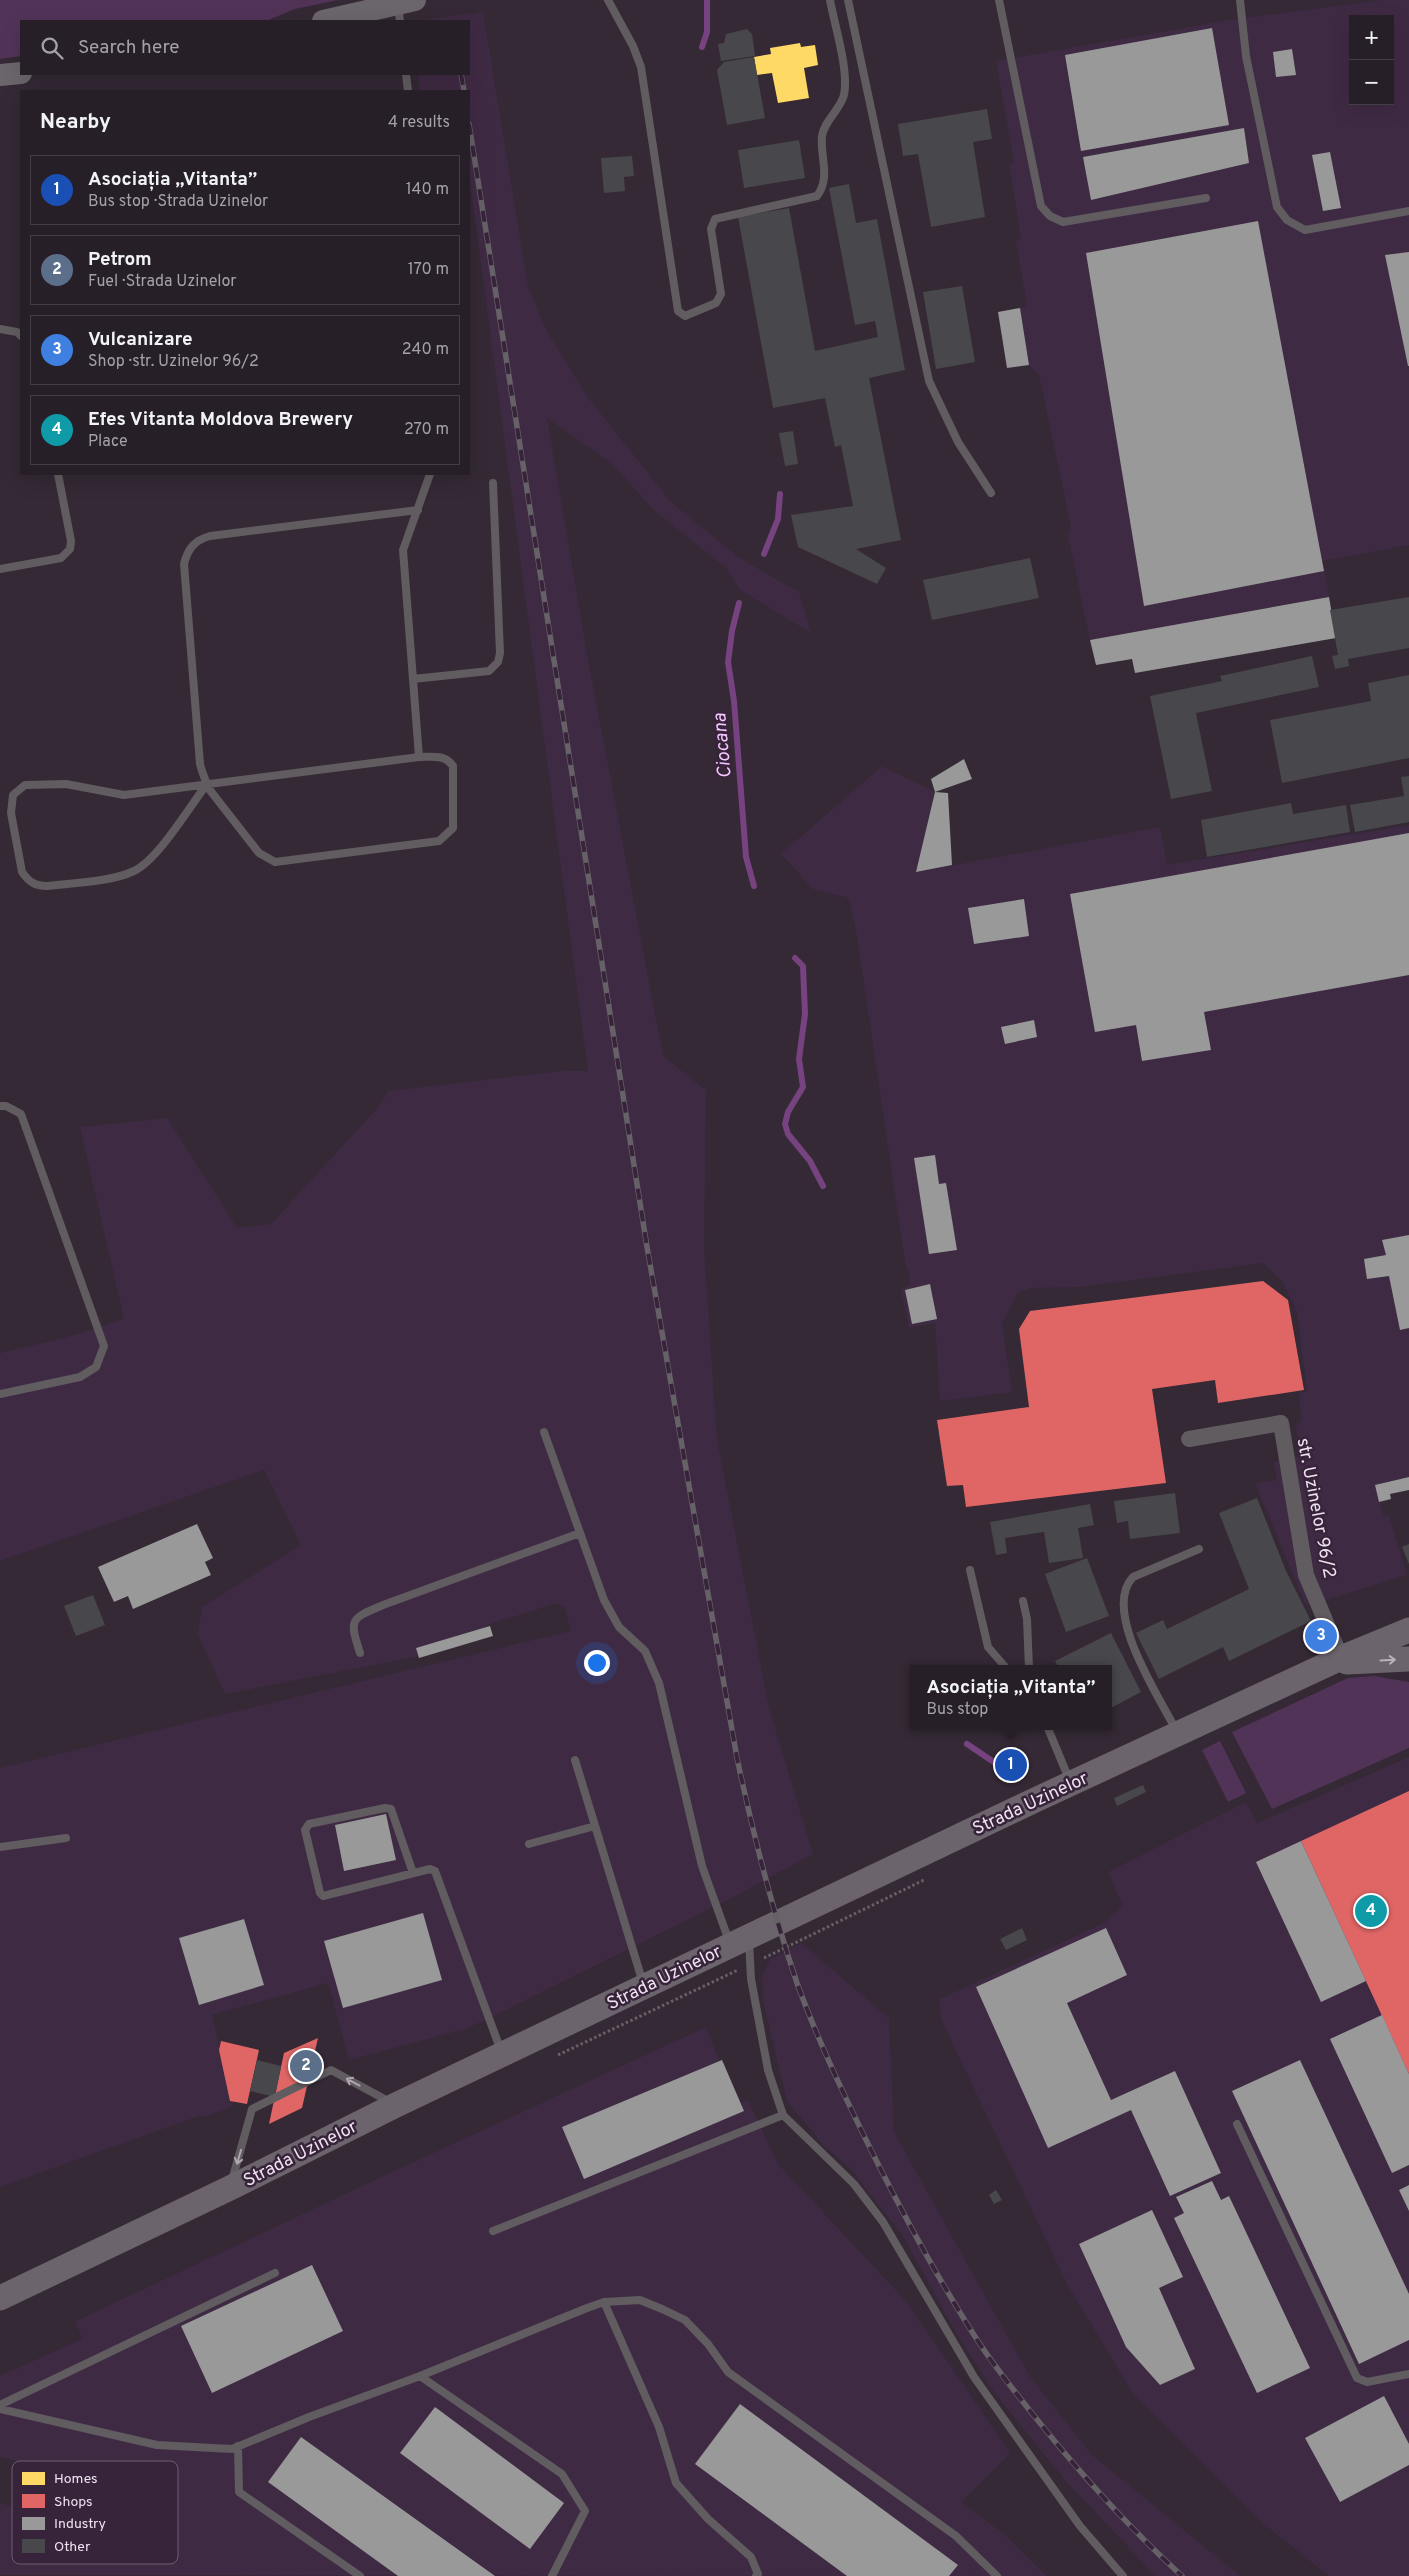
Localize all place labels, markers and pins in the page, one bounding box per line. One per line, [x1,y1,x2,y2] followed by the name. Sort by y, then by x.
[1305,1617,1337,1655] pin: 3
[995,1746,1027,1784] pin: 1
[1355,1892,1387,1930] pin: 4
[290,2047,322,2085] pin: 2

